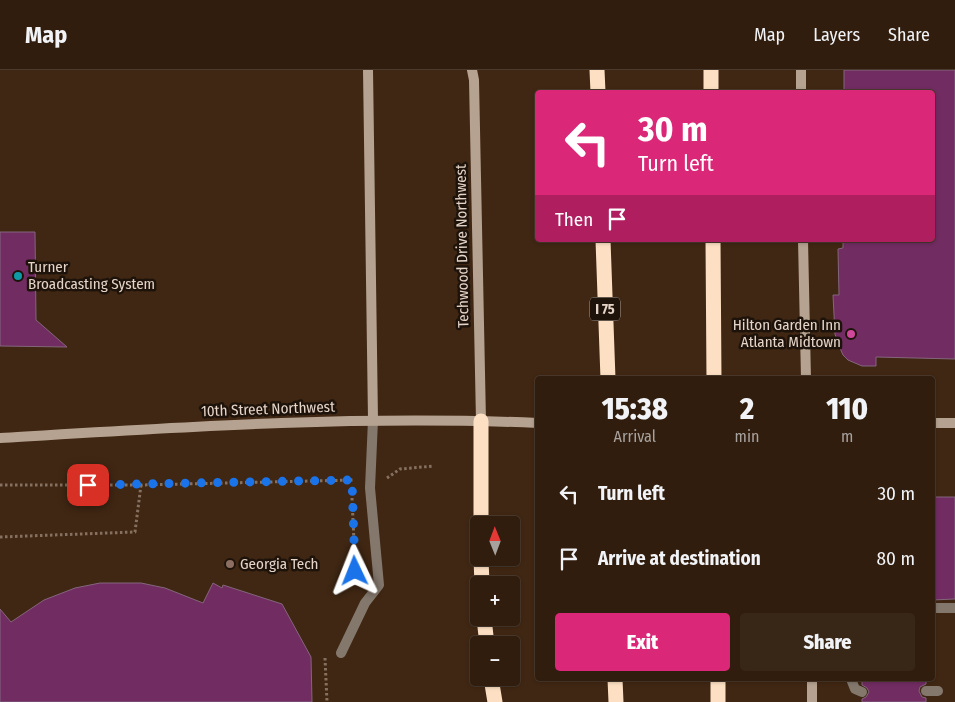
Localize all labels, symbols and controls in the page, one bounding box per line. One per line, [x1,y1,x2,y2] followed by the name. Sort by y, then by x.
[25,21,67,49] text: Map
[754,24,785,46] text: Map
[813,24,860,46] text: Layers
[888,24,930,46] text: Share
[638,108,708,150] text: 30 m
[555,110,620,175] icon: left
[638,150,714,177] text: Turn left
[452,164,472,328] street label: Techwood Drive Northwest
[603,205,631,233] icon: arrive
[555,208,593,231] text: Then
[28,258,155,293] place label: Turner Broadcasting System
[12,270,24,282] marker: Turner Broadcasting System
[590,298,620,320] road number: I 75
[733,316,841,351] place label: Hilton Garden Inn Atlanta Midtown
[845,328,857,340] marker: Hilton Garden Inn Atlanta Midtown
[602,391,668,427] text: 15:38
[740,391,754,427] text: 2
[826,391,868,427] text: 110
[201,398,335,420] street label: 10th Street Northwest
[614,427,656,446] text: Arrival
[735,427,759,446] text: min
[841,427,853,446] text: m
[67,464,109,506] pin
[74,471,102,499] icon: arrive
[555,480,583,508] icon: left
[598,482,665,505] text: Turn left
[877,482,915,505] text: 30 m
[470,516,520,566] north arrow
[470,516,520,686] map controls
[328,544,380,596] position arrow
[555,545,583,573] icon: arrive
[598,547,761,570] text: Arrive at destination
[877,547,915,570] text: 80 m
[240,555,318,573] place label: Georgia Tech
[224,558,236,570] marker: Georgia Tech
[470,576,520,626] button: +
[555,613,730,671] button: Exit
[740,613,915,671] button: Share
[470,636,520,686] button: −

